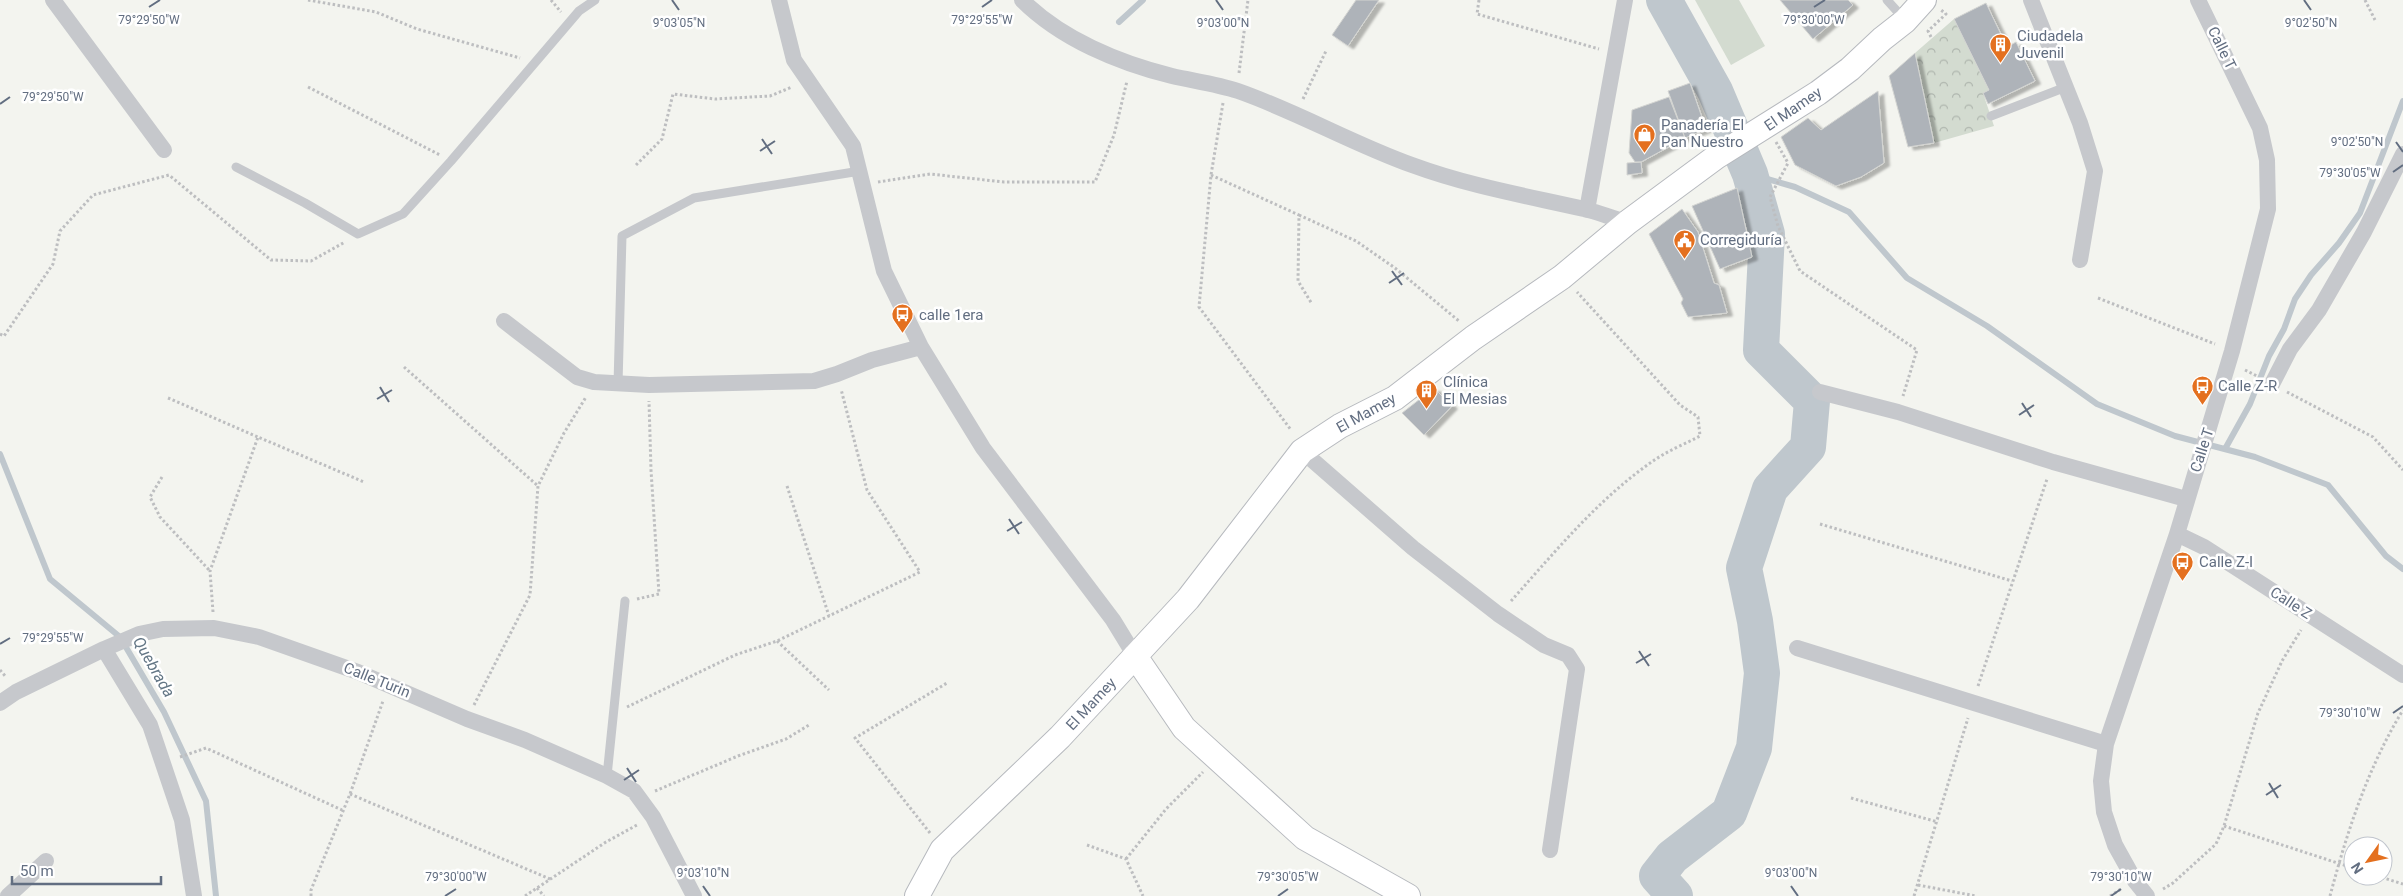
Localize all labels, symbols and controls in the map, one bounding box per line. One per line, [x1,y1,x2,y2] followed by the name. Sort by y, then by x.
[118,13,180,27] text: 79°29'50"W
[951,13,1013,27] text: 79°29'55"W
[1783,13,1845,27] text: 79°30'00"W
[653,16,705,30] text: 9°03'05"N
[1197,16,1249,30] text: 9°03'00"N
[2285,16,2337,30] text: 9°02'50"N
[2204,24,2240,72] street label: Calle T
[2017,27,2084,62] place label: Ciudadela Juvenil
[1989,33,2013,64] building icon: Ciudadela Juvenil
[1761,83,1825,135] street label: El Mamey
[22,90,84,104] text: 79°29'50"W
[1661,116,1744,151] place label: Panadería El Pan Nuestro
[1633,122,1657,153] shop icon: Panadería El Pan Nuestro
[2331,135,2383,149] text: 9°02'50"N
[2319,166,2381,180] text: 79°30'05"W
[1672,228,1696,259] public building icon: Corregiduría
[1700,231,1782,249] place label: Corregiduría
[891,303,915,334] bus stop icon: calle 1era
[919,306,983,324] place label: calle 1era
[1443,373,1507,408] place label: Clínica El Mesias
[2190,374,2214,405] bus stop icon: Calle Z-R
[2218,377,2277,395] place label: Calle Z-R
[1415,379,1439,410] building icon: Clínica El Mesias
[1333,389,1399,437] street label: El Mamey
[2186,426,2218,474] street label: Calle T
[2171,550,2195,581] bus stop icon: Calle Z-I
[2199,553,2253,571] place label: Calle Z-I
[2267,583,2315,623] street label: Calle Z
[22,631,84,645] text: 79°29'55"W
[129,633,179,701] water label: Quebrada
[341,659,413,701] street label: Calle Turin
[1062,674,1120,734] street label: El Mamey
[2319,706,2381,720] text: 79°30'10"W
[2343,836,2393,886] north arrow
[12,854,161,886] scale bar
[2348,860,2367,877] text: N
[20,862,54,880] text: 50 m
[677,866,729,880] text: 9°03'10"N
[1765,866,1817,880] text: 9°03'00"N
[425,870,487,884] text: 79°30'00"W
[1257,870,1319,884] text: 79°30'05"W
[2090,870,2152,884] text: 79°30'10"W

